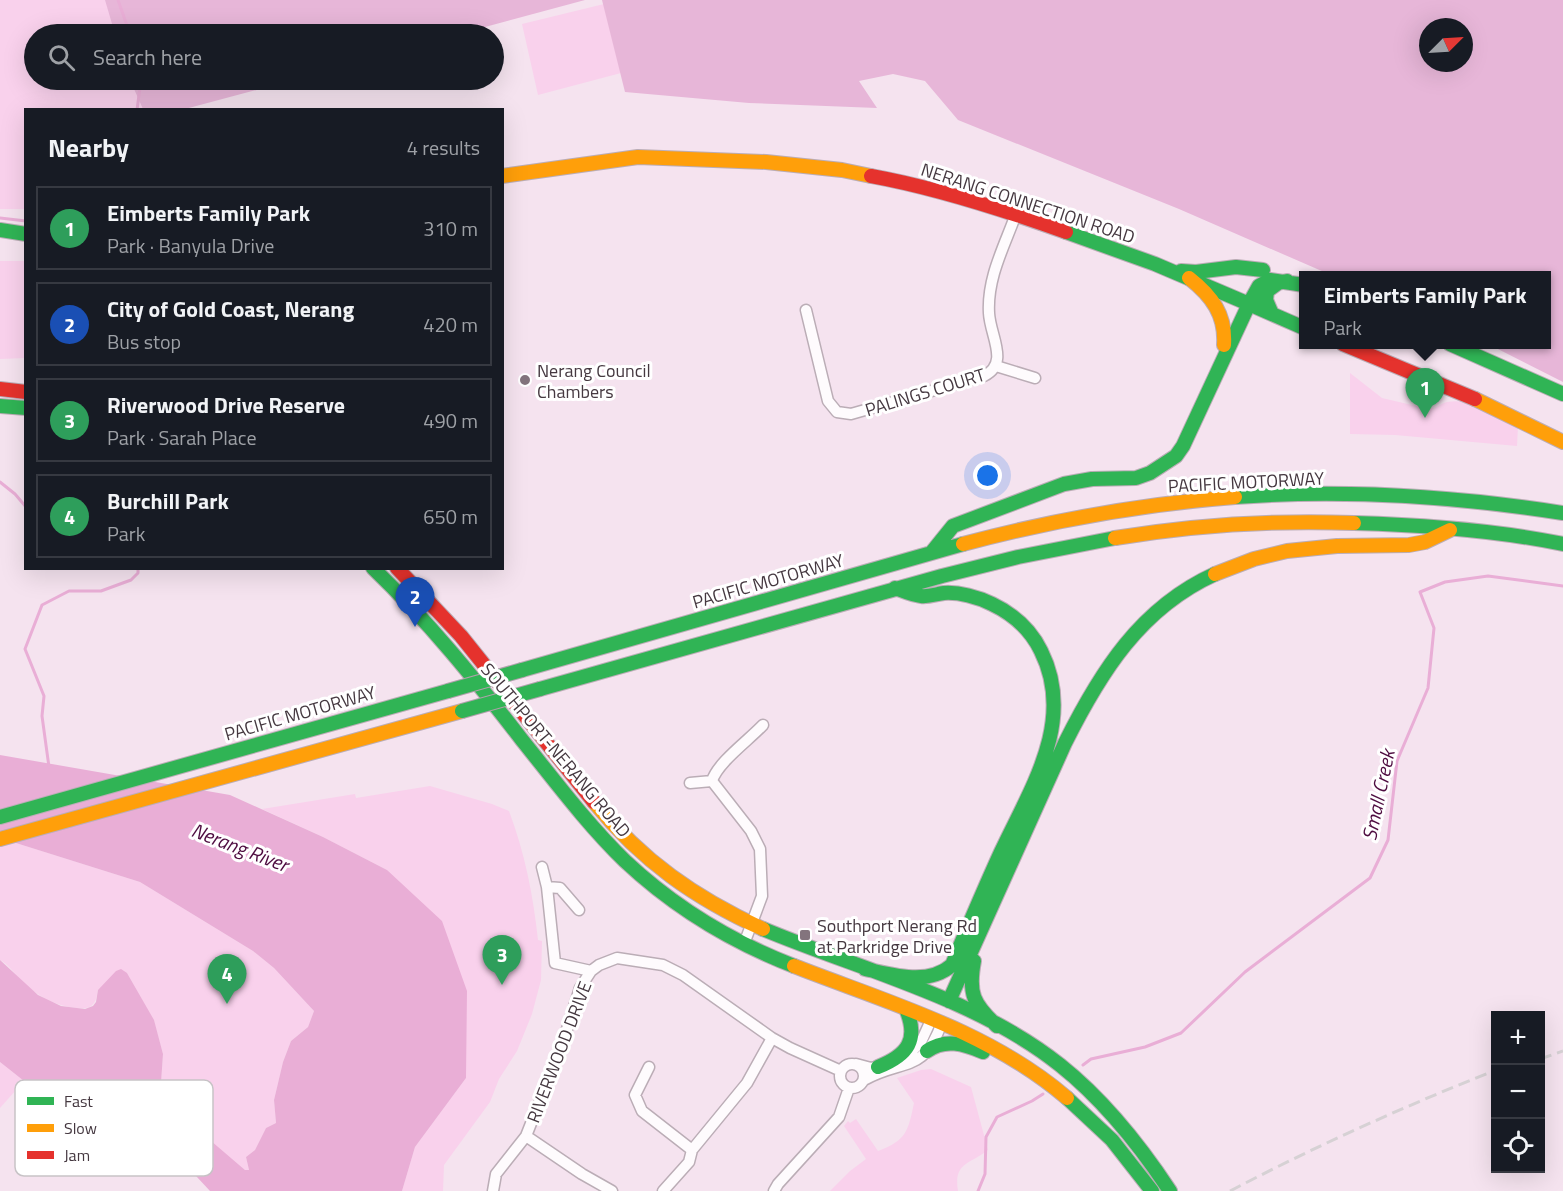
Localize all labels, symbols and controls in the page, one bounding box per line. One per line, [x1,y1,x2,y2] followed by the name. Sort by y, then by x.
[1419,18,1473,72] north arrow
[24,24,504,90] search box
[93,40,202,74] text: Search here
[45,41,78,74] icon: search
[48,128,129,167] text: Nearby
[407,132,480,163] text: 4 results
[918,156,1138,250] street label: NERANG CONNECTION ROAD
[107,196,310,230] text: Eimberts Family Park
[64,213,75,244] text: 1
[423,213,478,244] text: 310 m
[107,230,274,261] text: Park · Banyula Drive
[1299,271,1551,349] popup
[1324,278,1527,312] text: Eimberts Family Park
[107,292,354,326] text: City of Gold Coast, Nerang
[64,309,75,340] text: 2
[423,309,478,340] text: 420 m
[1324,312,1362,343] text: Park
[107,326,181,357] text: Bus stop
[537,357,651,405] place label: Nerang Council Chambers
[862,361,989,423] street label: PALINGS COURT
[1406,368,1444,418] pin: 1
[518,373,532,387] marker: Nerang Council Chambers
[107,388,345,422] text: Riverwood Drive Reserve
[64,405,75,436] text: 3
[423,405,478,436] text: 490 m
[107,422,257,453] text: Park · Sarah Place
[973,461,1002,490] your location
[1167,464,1325,500] street label: PACIFIC MOTORWAY
[107,484,229,518] text: Burchill Park
[64,501,75,532] text: 4
[423,501,478,532] text: 650 m
[107,518,145,549] text: Park
[689,546,847,616] street label: PACIFIC MOTORWAY
[396,578,434,627] pin: 2
[475,657,637,843] street label: SOUTHPORT-NERANG ROAD
[221,678,379,748] street label: PACIFIC MOTORWAY
[1353,745,1403,843] water label: Small Creek
[187,814,295,881] water label: Nerang River
[817,912,977,960] place label: Southport Nerang Rd at Parkridge Drive
[798,928,812,942] marker: Southport Nerang Rd at Parkridge Drive
[482,936,522,985] pin: 3
[208,954,246,1004] pin: 4
[520,977,598,1127] street label: RIVERWOOD DRIVE
[1491,1011,1545,1173] map controls
[1491,1011,1545,1065] button: +
[1491,1065,1545,1119] button: −
[15,1080,213,1176] legend
[64,1089,93,1113] text: Fast
[64,1116,97,1140] text: Slow
[1491,1119,1545,1173] button: locate
[64,1143,90,1167] text: Jam

